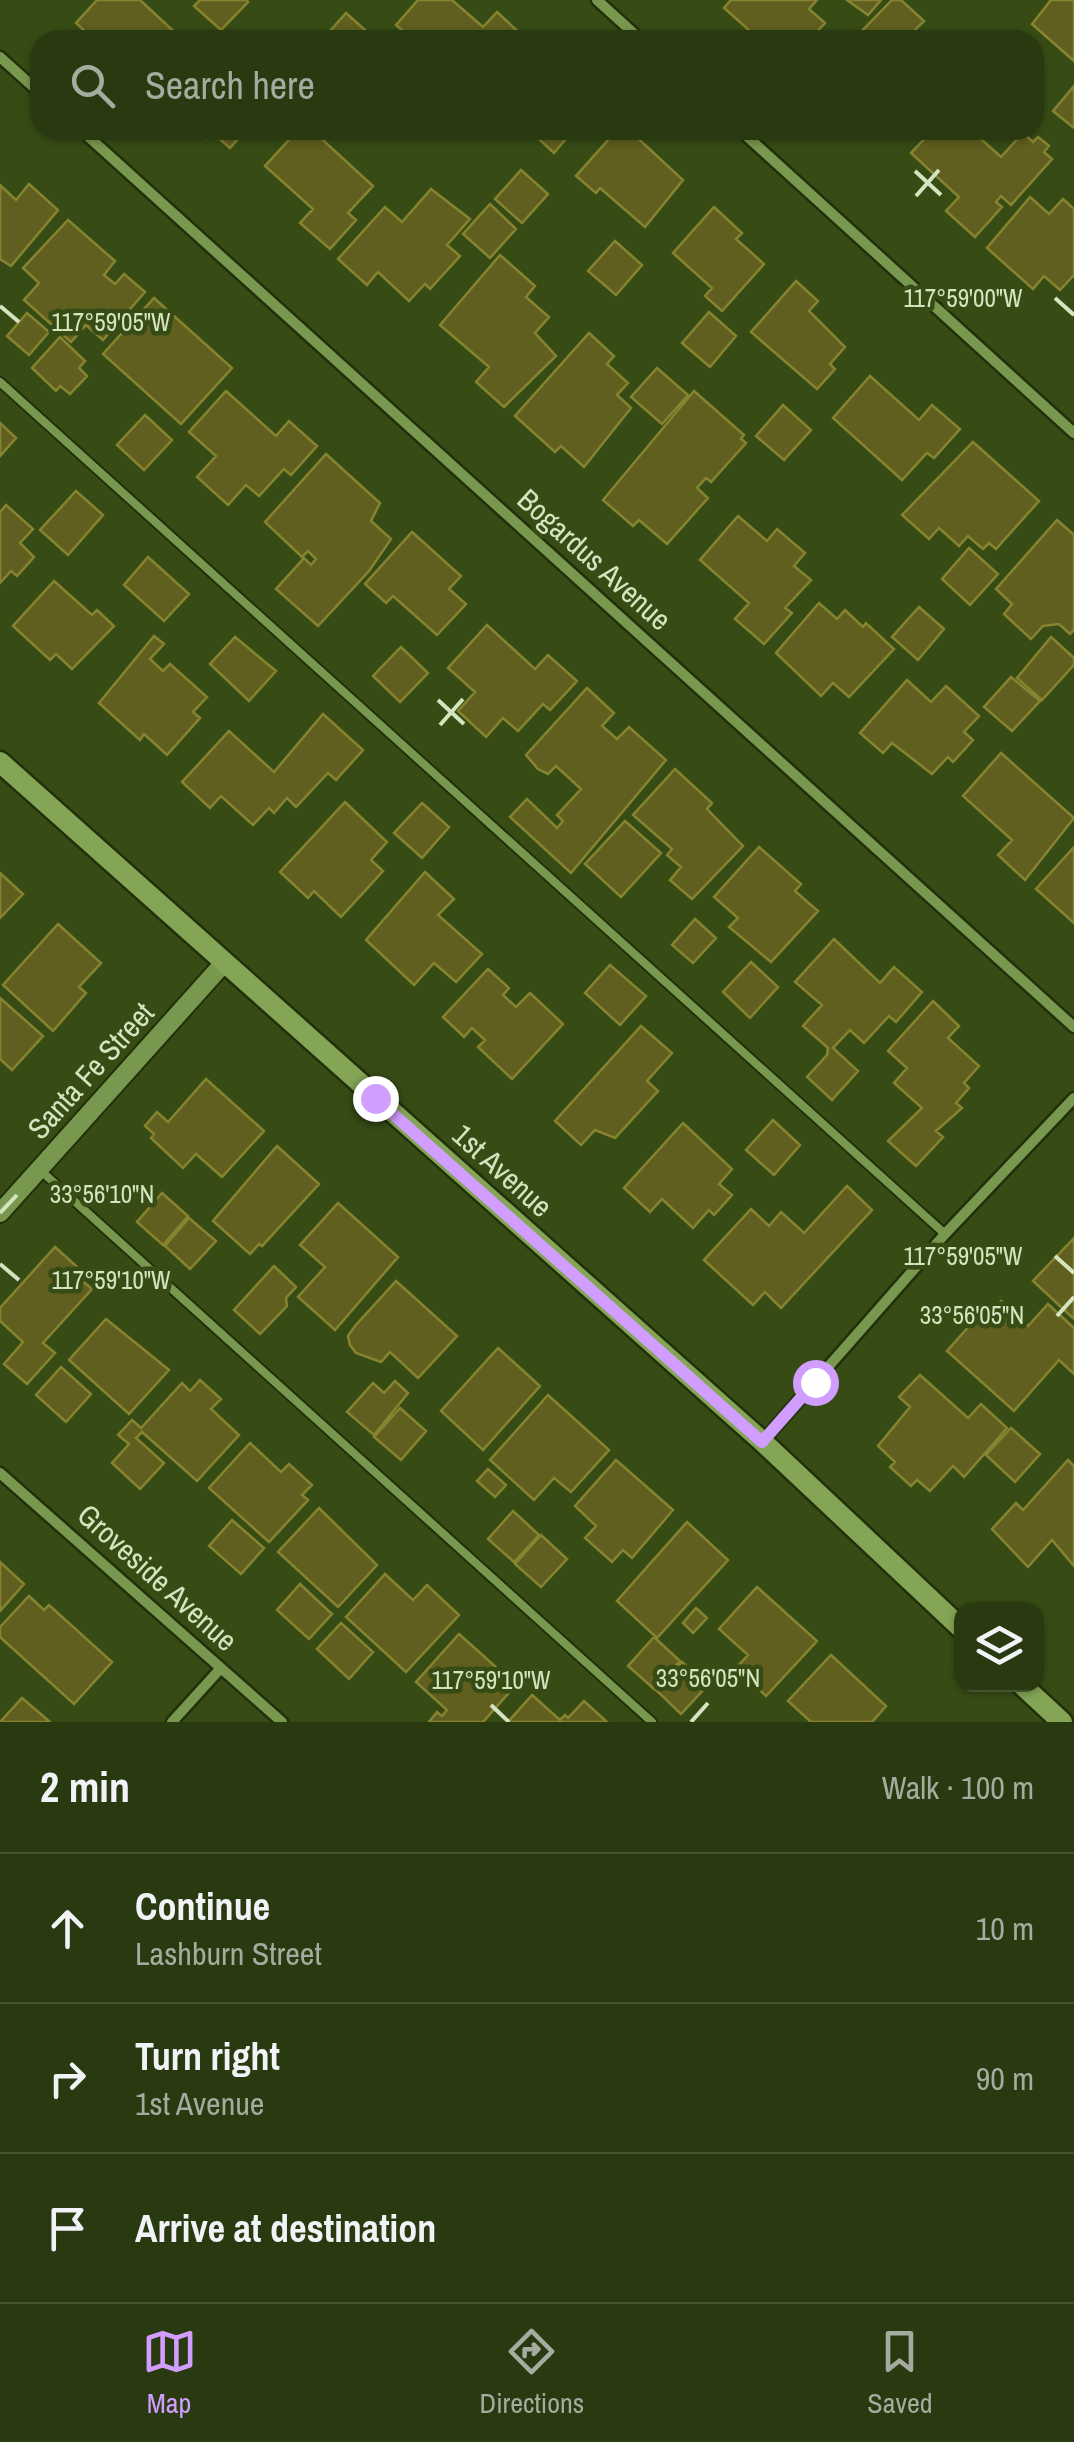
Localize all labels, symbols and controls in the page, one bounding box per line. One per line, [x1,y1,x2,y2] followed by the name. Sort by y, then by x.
[30,30,1044,140] search box
[65,58,120,113] icon: search
[145,60,315,111] text: Search here
[904,281,1023,315] text: 117°59'00"W
[52,305,171,339] text: 117°59'05"W
[509,480,680,639] street label: Bogardus Avenue
[18,993,162,1147] street label: Santa Fe Street
[353,1076,399,1122] route end
[444,1115,561,1226] street label: 1st Avenue
[50,1177,154,1211] text: 33°56'10"N
[904,1239,1023,1273] text: 117°59'05"W
[52,1263,171,1297] text: 117°59'10"W
[920,1298,1024,1332] text: 33°56'05"N
[793,1360,839,1406] route start
[69,1495,246,1660] street label: Groveside Avenue
[954,1602,1044,1692] map controls
[954,1602,1044,1692] button: layers
[656,1661,760,1695] text: 33°56'05"N
[432,1663,551,1697] text: 117°59'10"W
[40,1759,130,1815] text: 2 min
[882,1766,1034,1809] text: Walk · 100 m
[135,1881,270,1932] text: Continue
[40,1901,95,1956] icon: ahead
[976,1907,1034,1950] text: 10 m
[135,1932,322,1975] text: Lashburn Street
[135,2031,280,2082] text: Turn right
[40,2051,95,2106] icon: right
[976,2057,1034,2100] text: 90 m
[135,2082,264,2125] text: 1st Avenue
[40,2201,95,2256] icon: arrive
[135,2203,436,2254] text: Arrive at destination
[142,2324,197,2422] tab: Map
[480,2324,584,2422] tab: Directions
[867,2324,932,2422] tab: Saved

